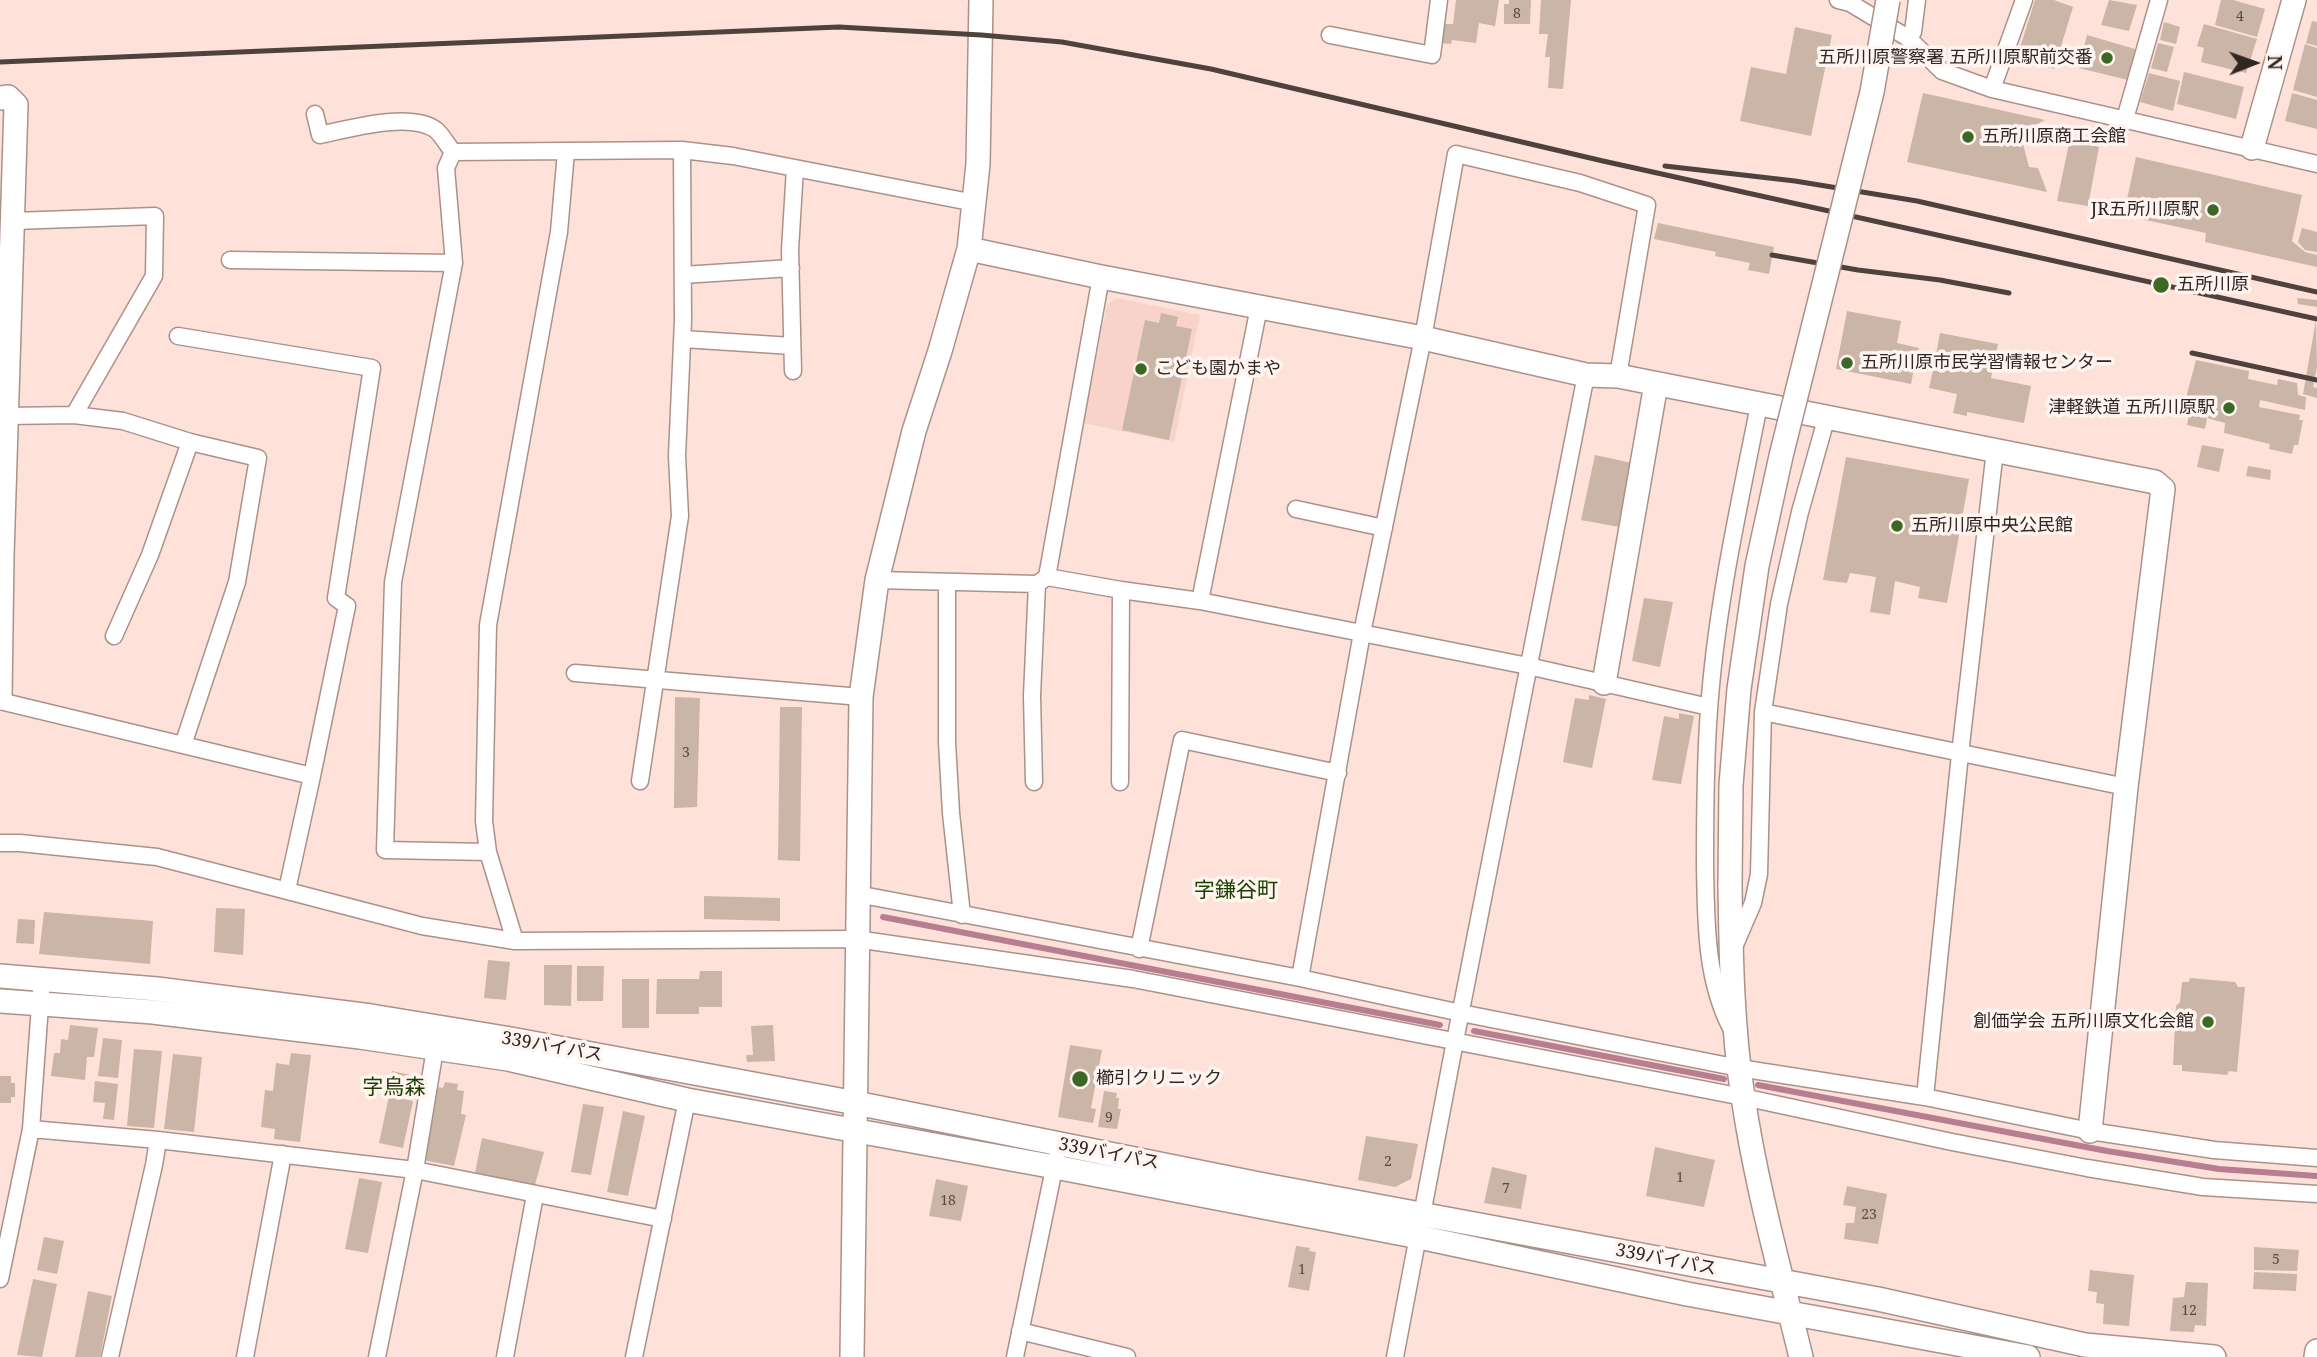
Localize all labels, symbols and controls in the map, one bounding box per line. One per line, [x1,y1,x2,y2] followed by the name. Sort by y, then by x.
[1513,6,1521,22] house number: 8
[2236,9,2244,25] house number: 4
[2219,28,2289,98] north arrow
[1818,47,2093,69] place label: 五所川原警察署 五所川原駅前交番
[2099,50,2115,66] marker: 五所川原警察署 五所川原駅前交番
[2262,55,2288,70] text: N
[1982,126,2126,148] place label: 五所川原商工会館
[1960,129,1976,145] marker: 五所川原商工会館
[2091,199,2199,221] place label: JR五所川原駅
[2205,202,2221,218] marker: JR五所川原駅
[2177,274,2249,296] place label: 五所川原
[2151,275,2171,295] marker: 五所川原
[1861,352,2113,374] place label: 五所川原市民学習情報センター
[1839,355,1855,371] marker: 五所川原市民学習情報センター
[1155,358,1281,380] place label: こども園かまや
[1133,361,1149,377] marker: こども園かまや
[2048,397,2215,419] place label: 津軽鉄道 五所川原駅
[2221,400,2237,416] marker: 津軽鉄道 五所川原駅
[1911,515,2073,537] place label: 五所川原中央公民館
[1889,518,1905,534] marker: 五所川原中央公民館
[682,745,690,761] house number: 3
[1194,878,1278,904] district label: 字鎌谷町
[1973,1011,2194,1033] place label: 創価学会 五所川原文化会館
[2200,1014,2216,1030] marker: 創価学会 五所川原文化会館
[500,1027,604,1067] street label: 339バイパス
[1096,1068,1222,1090] place label: 櫛引クリニック
[1070,1069,1090,1089] marker: 櫛引クリニック
[363,1075,425,1101] district label: 字烏森
[1105,1110,1113,1126] house number: 9
[1057,1134,1161,1174] street label: 339バイパス
[1384,1154,1392,1170] house number: 2
[1676,1170,1684,1186] house number: 1
[1502,1181,1510,1197] house number: 7
[940,1193,956,1209] house number: 18
[1861,1207,1877,1223] house number: 23
[1614,1240,1718,1280] street label: 339バイパス
[2272,1252,2280,1268] house number: 5
[1298,1262,1306,1278] house number: 1
[2181,1303,2197,1319] house number: 12

